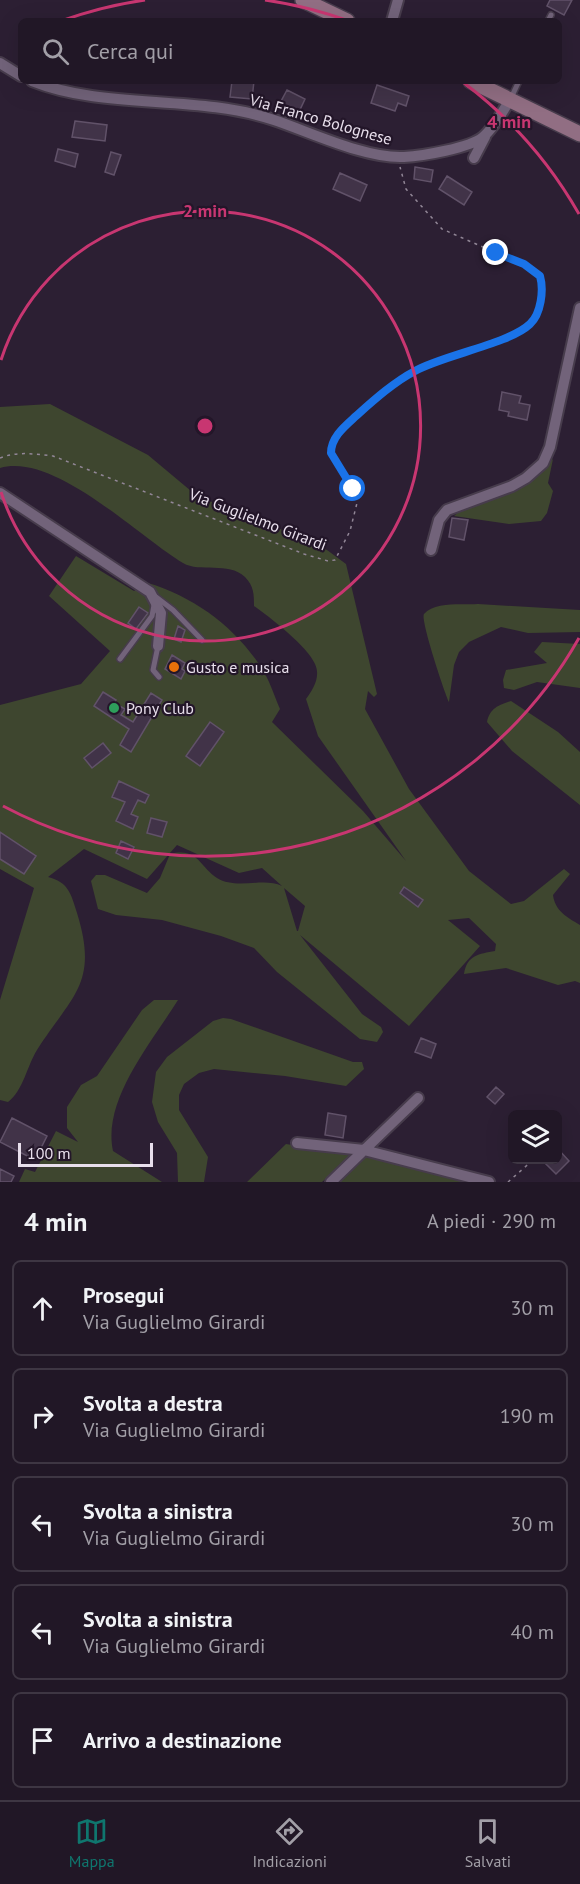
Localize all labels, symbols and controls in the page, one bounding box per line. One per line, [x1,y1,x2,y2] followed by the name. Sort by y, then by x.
[18,18,562,84] search box
[39,35,72,68] icon: search
[87,37,174,65] text: Cerca qui
[247,89,394,149] street label: Via Franco Bolognese
[487,110,531,133] text: 4 min
[183,199,227,222] text: 2 min
[482,239,508,265] route end
[195,416,215,436] centre of rings
[339,475,365,501] route start
[185,483,330,554] street label: Via Guglielmo Girardi
[186,657,289,677] place label: Gusto e musica
[167,660,181,674] marker: Gusto e musica
[126,698,194,718] place label: Pony Club
[107,701,121,715] marker: Pony Club
[508,1110,562,1164] map controls
[508,1110,562,1164] button: layers
[18,1140,153,1168] scale bar
[27,1143,70,1163] text: 100 m
[24,1205,87,1238] text: 4 min
[427,1208,556,1234] text: A piedi · 290 m
[83,1281,164,1309] text: Prosegui
[26,1292,59,1325] icon: ahead
[511,1295,554,1321] text: 30 m
[83,1309,265,1335] text: Via Guglielmo Girardi
[83,1389,223,1417] text: Svolta a destra
[26,1400,59,1433] icon: right
[500,1403,554,1429] text: 190 m
[83,1417,265,1443] text: Via Guglielmo Girardi
[83,1497,233,1525] text: Svolta a sinistra
[26,1508,59,1541] icon: left
[511,1511,554,1537] text: 30 m
[83,1525,265,1551] text: Via Guglielmo Girardi
[83,1605,233,1633] text: Svolta a sinistra
[26,1616,59,1649] icon: left
[511,1619,554,1645] text: 40 m
[83,1633,265,1659] text: Via Guglielmo Girardi
[26,1724,59,1757] icon: arrive
[83,1726,282,1754] text: Arrivo a destinazione
[69,1815,115,1871] tab: Mappa
[252,1815,327,1871] tab: Indicazioni
[465,1815,511,1871] tab: Salvati

